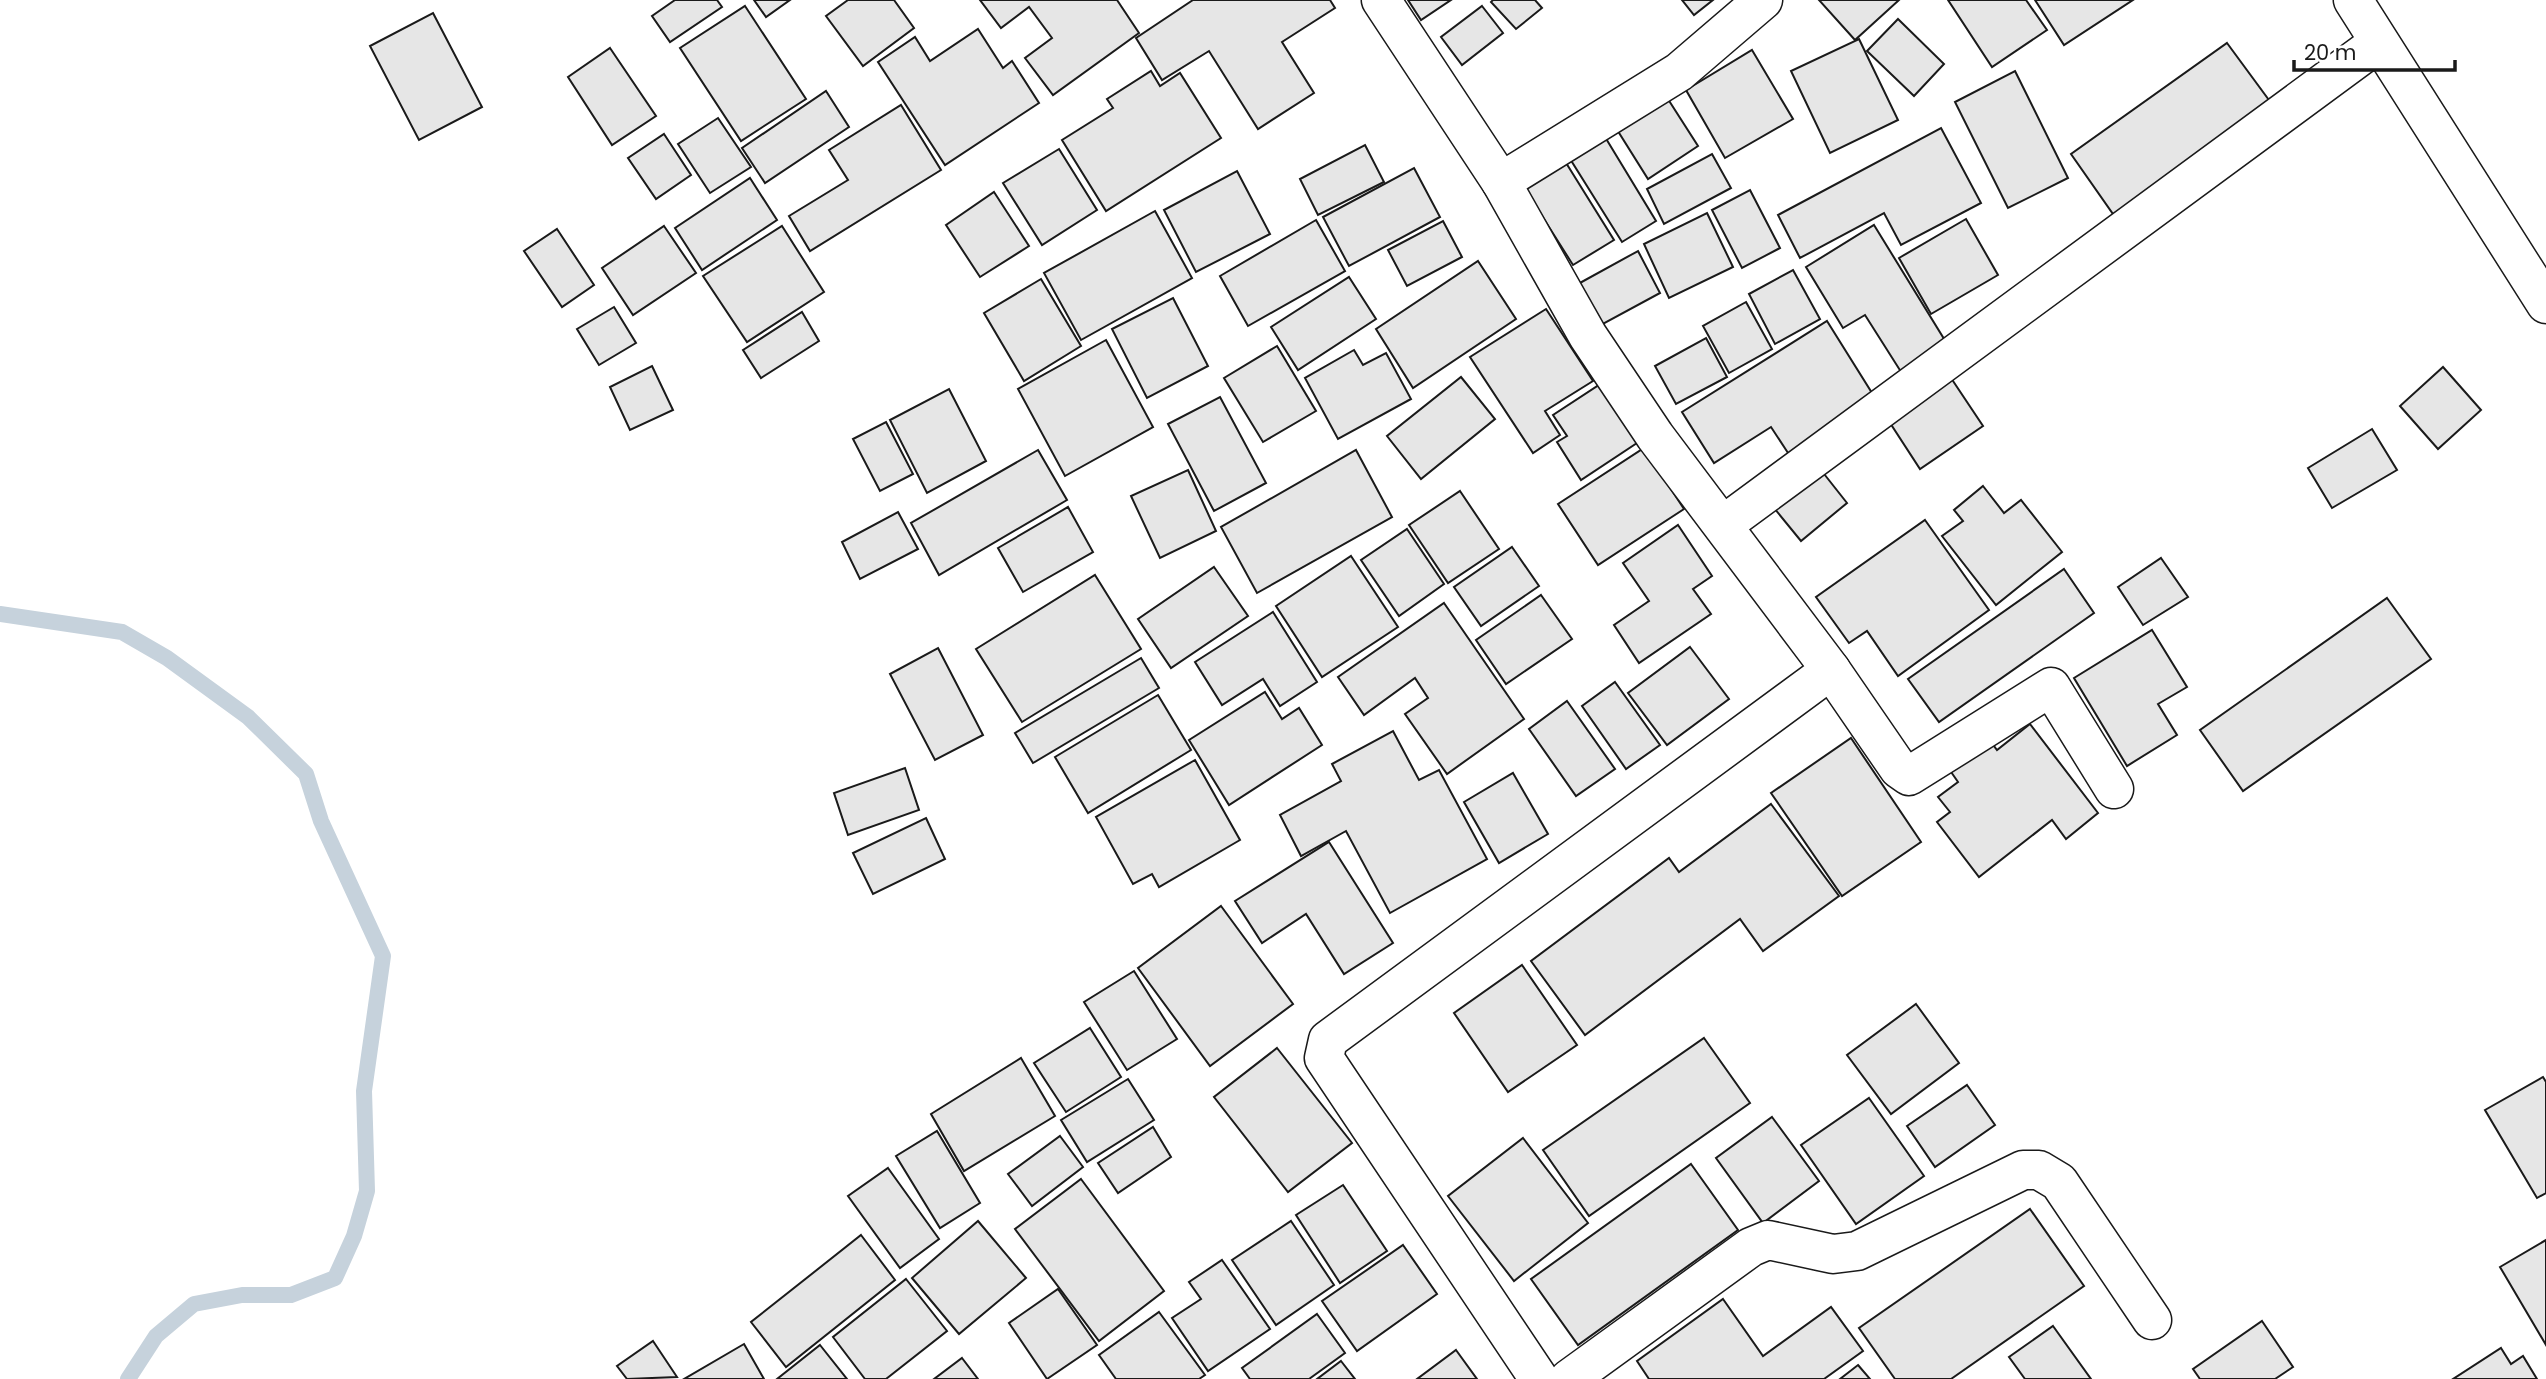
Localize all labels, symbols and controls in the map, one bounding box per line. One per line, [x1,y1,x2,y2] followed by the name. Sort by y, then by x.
[2294,28,2455,72] scale bar
[2304,38,2357,67] text: 20 m

